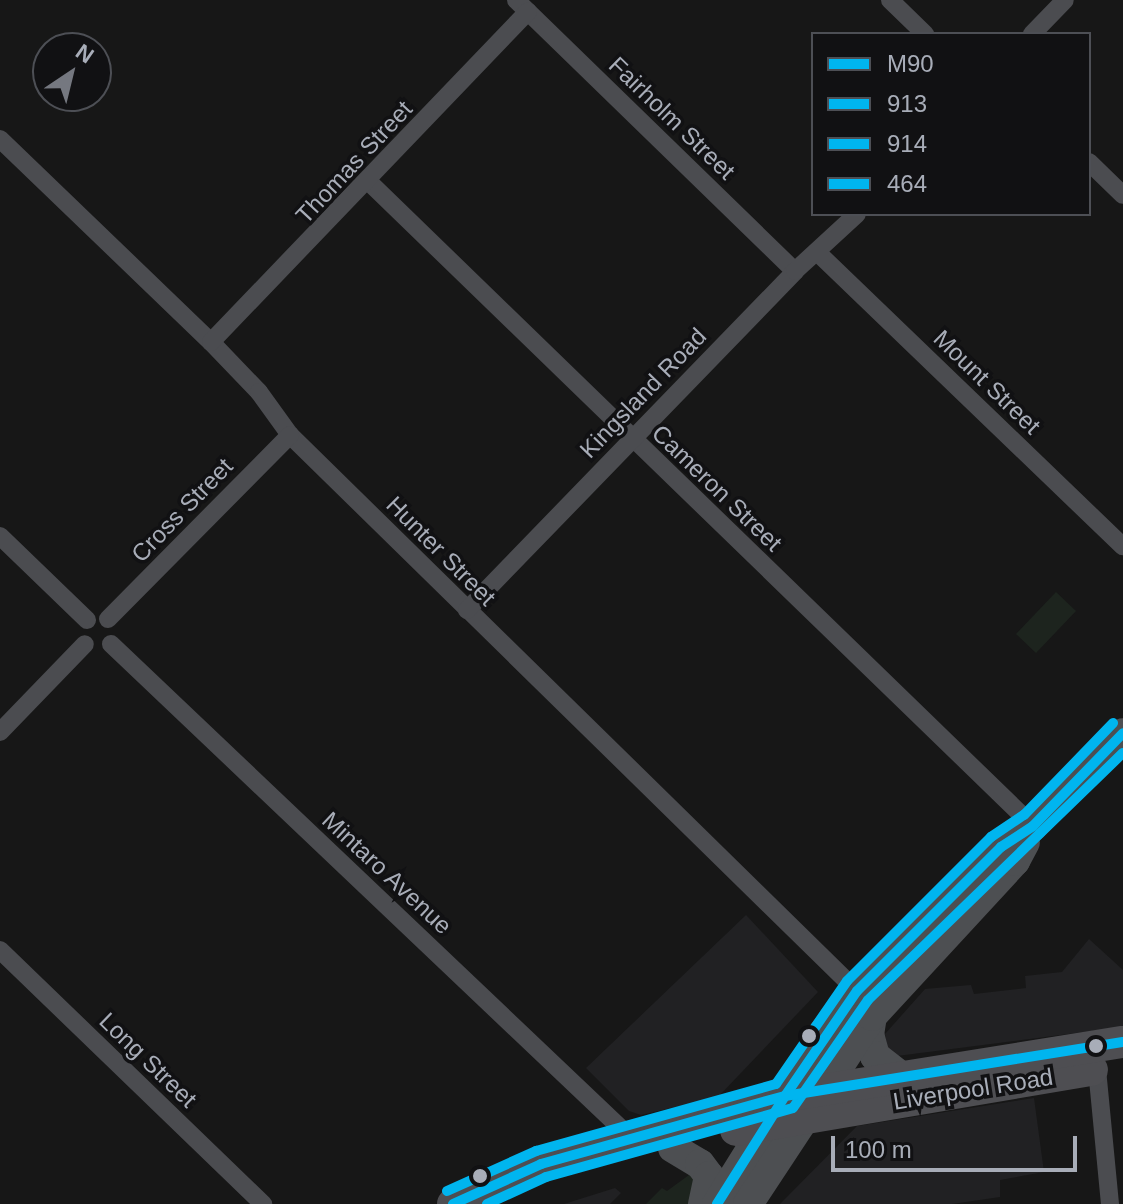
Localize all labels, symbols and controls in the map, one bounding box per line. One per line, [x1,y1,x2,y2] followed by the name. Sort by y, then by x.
[32,32,112,112] north arrow
[811,32,1091,216] legend
[71,39,99,68] text: N
[887,50,934,77] text: M90
[603,51,741,185] street label: Fairholm Street
[887,90,927,117] text: 913
[290,95,418,229] street label: Thomas Street
[887,130,927,157] text: 914
[887,170,927,197] text: 464
[574,322,712,464] street label: Kingsland Road
[928,324,1046,440] street label: Mount Street
[646,419,788,557] street label: Cameron Street
[125,452,239,568] street label: Cross Street
[380,490,502,612] street label: Hunter Street
[316,805,458,941] street label: Mintaro Avenue
[93,1007,203,1113] street label: Long Street
[801,1028,817,1044] unlabelled marker
[1088,1038,1104,1054] unlabelled marker
[891,1062,1055,1116] street label: Liverpool Road
[835,1120,1081,1170] scale bar
[845,1136,912,1163] text: 100 m
[472,1168,488,1184] unlabelled marker

